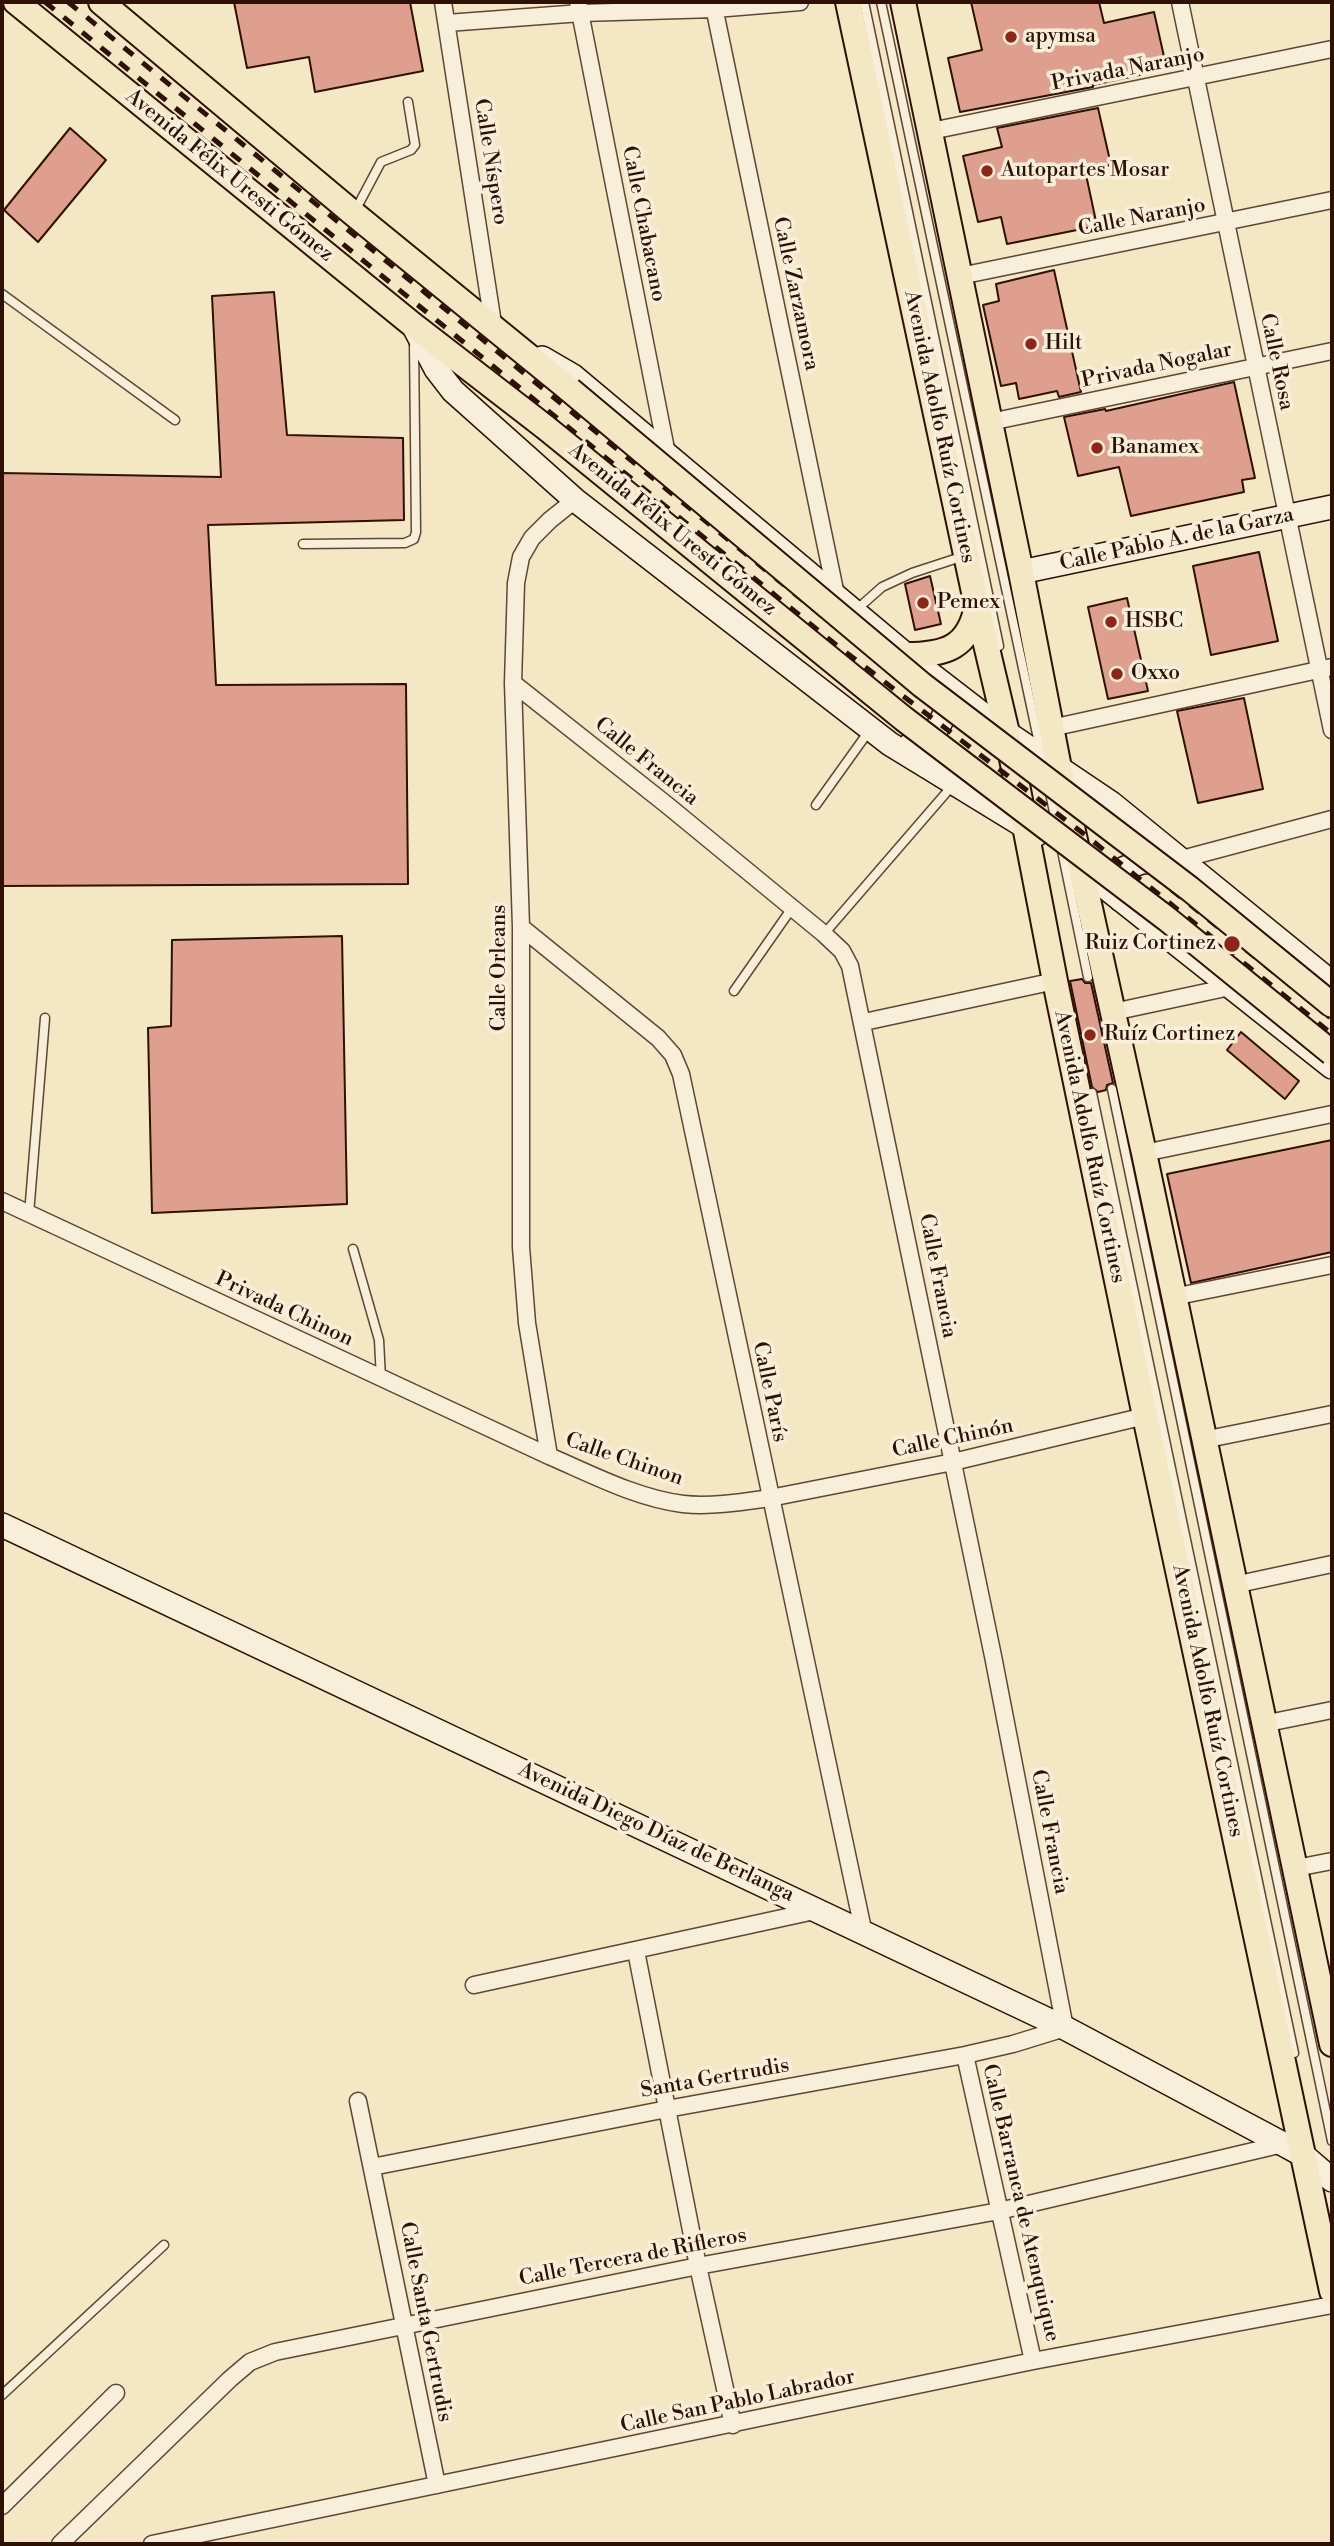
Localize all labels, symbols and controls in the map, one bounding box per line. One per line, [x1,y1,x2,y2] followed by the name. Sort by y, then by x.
[1025,24,1096,50] place label: apymsa
[1003,29,1019,45] marker: apymsa
[1049,43,1207,97] street label: Privada Naranjo
[120,84,338,268] street label: Avenida Félix Uresti Gómez
[468,97,512,227] street label: Calle Níspero
[616,144,670,304] street label: Calle Chabacano
[1001,158,1169,184] place label: Autopartes Mosar
[979,163,995,179] marker: Autopartes Mosar
[1076,193,1208,243] street label: Calle Naranjo
[766,215,824,373] street label: Calle Zarzamora
[898,288,980,566] street label: Avenida Adolfo Ruíz Cortines
[1253,311,1299,413] street label: Calle Rosa
[1045,331,1082,357] place label: Hilt
[1023,336,1039,352] marker: Hilt
[1079,338,1235,394] street label: Privada Nogalar
[1111,435,1199,461] place label: Banamex
[563,438,781,622] street label: Avenida Félix Uresti Gómez
[1089,440,1105,456] marker: Banamex
[1058,503,1296,577] street label: Calle Pablo A. de la Garza
[937,590,1000,616] place label: Pemex
[915,595,931,611] marker: Pemex
[1125,609,1183,635] place label: HSBC
[1103,614,1119,630] marker: HSBC
[1131,661,1180,687] place label: Oxxo
[1109,666,1125,682] marker: Oxxo
[589,712,703,812] street label: Calle Francia
[487,905,513,1031] street label: Calle Orleans
[1085,931,1216,957] place label: Ruiz Cortinez
[1222,934,1242,954] marker: Ruiz Cortinez
[1048,1008,1130,1286] street label: Avenida Adolfo Ruíz Cortines
[1104,1022,1235,1048] place label: Ruíz Cortinez
[1082,1027,1098,1043] marker: Ruíz Cortinez
[913,1212,961,1340] street label: Calle Francia
[211,1267,357,1353] street label: Privada Chinon
[746,1340,792,1444] street label: Calle París
[890,1414,1016,1464] street label: Calle Chinón
[562,1428,686,1492] street label: Calle Chinon
[1166,1562,1248,1840] street label: Avenida Adolfo Ruíz Cortines
[514,1758,798,1908] street label: Avenida Diego Díaz de Berlanga
[1025,1768,1073,1896] street label: Calle Francia
[639,2054,791,2104] street label: Santa Gertrudis
[976,2062,1064,2344] street label: Calle Barranca de Atenquique
[393,2220,457,2424] street label: Calle Santa Gertrudis
[517,2224,749,2292] street label: Calle Tercera de Rifleros
[618,2365,858,2439] street label: Calle San Pablo Labrador

